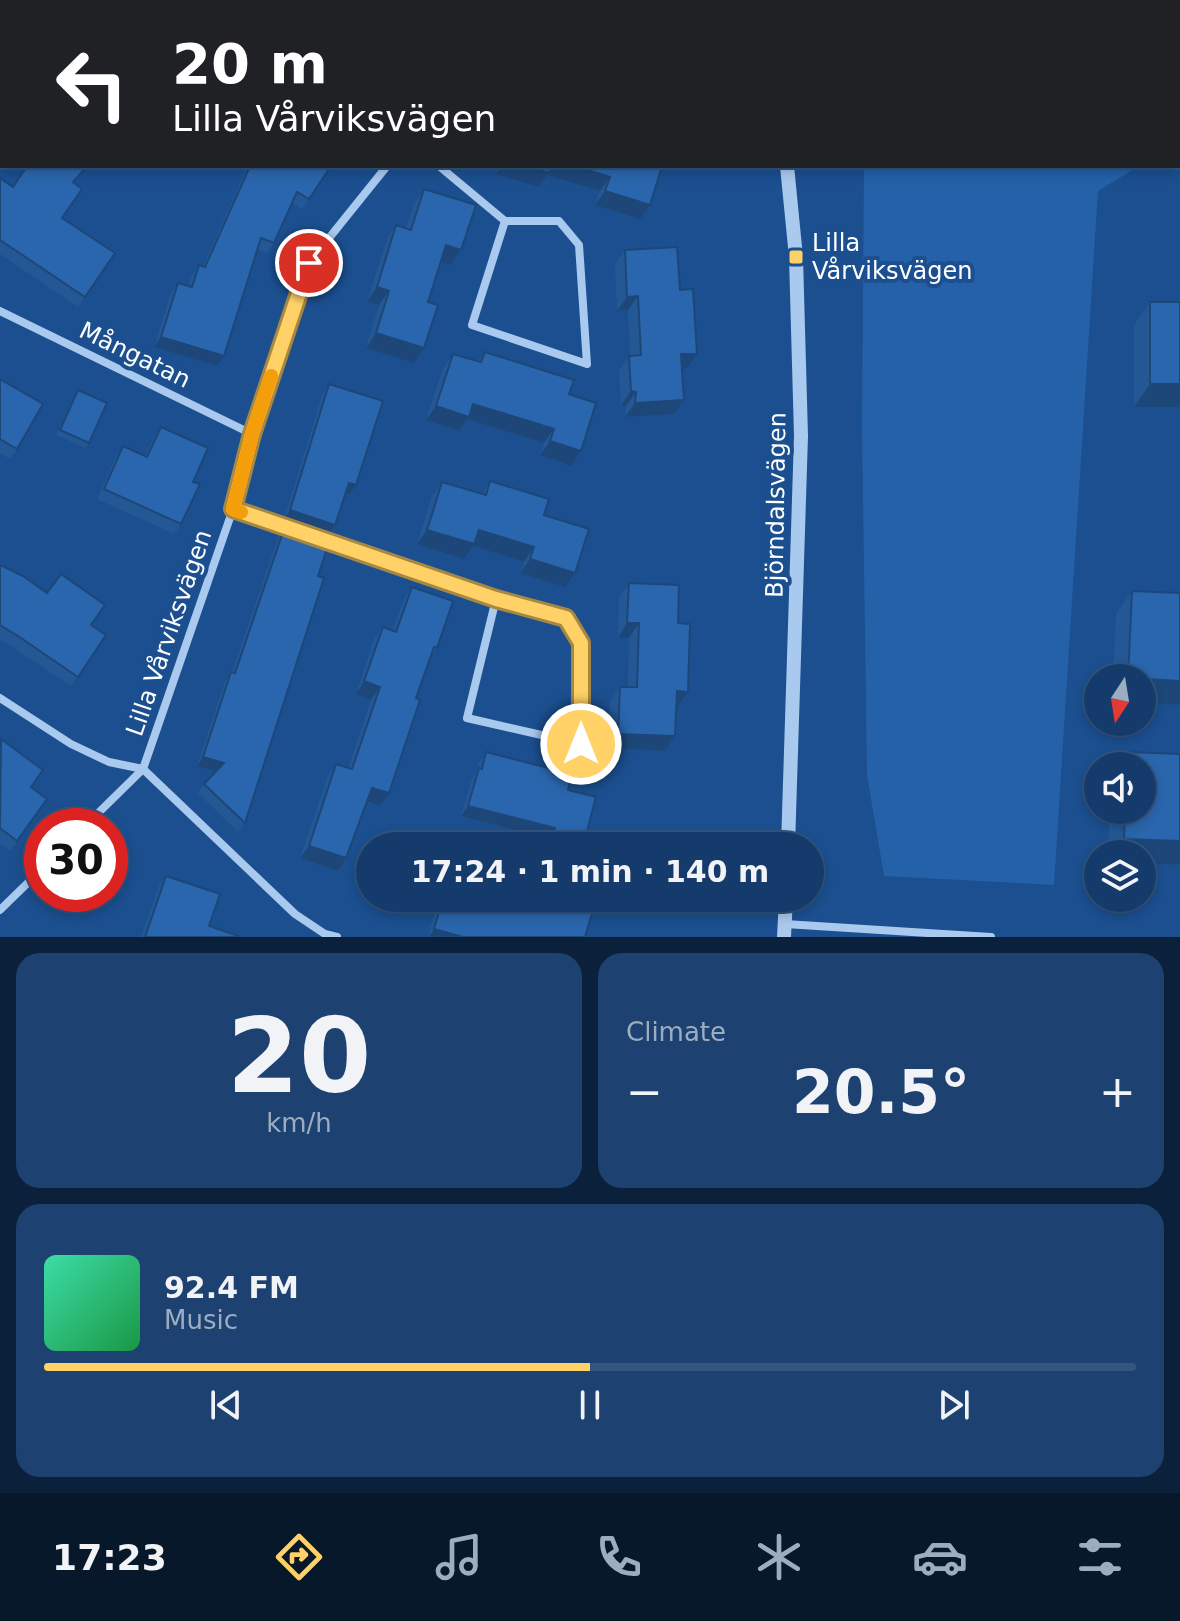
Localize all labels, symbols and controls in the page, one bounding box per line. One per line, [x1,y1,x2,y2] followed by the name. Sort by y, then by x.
[172,31,328,96] text: 20 m
[40,32,144,136] icon: left
[172,98,496,139] text: Lilla Vårviksvägen
[275,229,343,297] pin
[812,229,973,285] place label: Lilla Vårviksvägen
[287,241,331,285] icon: arrive
[787,248,805,266] marker: Lilla Vårviksvägen
[75,315,195,394] street label: Mångatan
[760,412,792,598] street label: Björndalsvägen
[120,526,217,740] street label: Lilla Vårviksvägen
[1084,664,1156,736] north arrow
[1084,664,1156,912] map controls
[539,702,623,786] position arrow
[1084,752,1156,824] button: sound
[24,808,128,912] speed limit sign: 30
[1084,840,1156,912] button: layers
[411,854,769,889] text: 17:24 · 1 min · 140 m
[227,995,371,1117] text: 20
[626,1017,726,1047] text: Climate
[792,1057,970,1127] text: 20.5°
[626,1066,663,1117] text: −
[1099,1066,1136,1117] text: +
[266,1108,332,1138] text: km/h
[164,1270,299,1305] text: 92.4 FM
[164,1305,238,1335] text: Music
[204,1383,248,1427] icon: previous
[568,1383,612,1427] icon: pause
[932,1383,976,1427] icon: next
[271,1529,327,1585] icon: directions
[431,1529,487,1585] icon: music
[591,1529,647,1585] icon: phone
[751,1529,807,1585] icon: climate
[912,1529,968,1585] icon: car
[1072,1529,1128,1585] icon: filters
[52,1537,167,1578] text: 17:23

